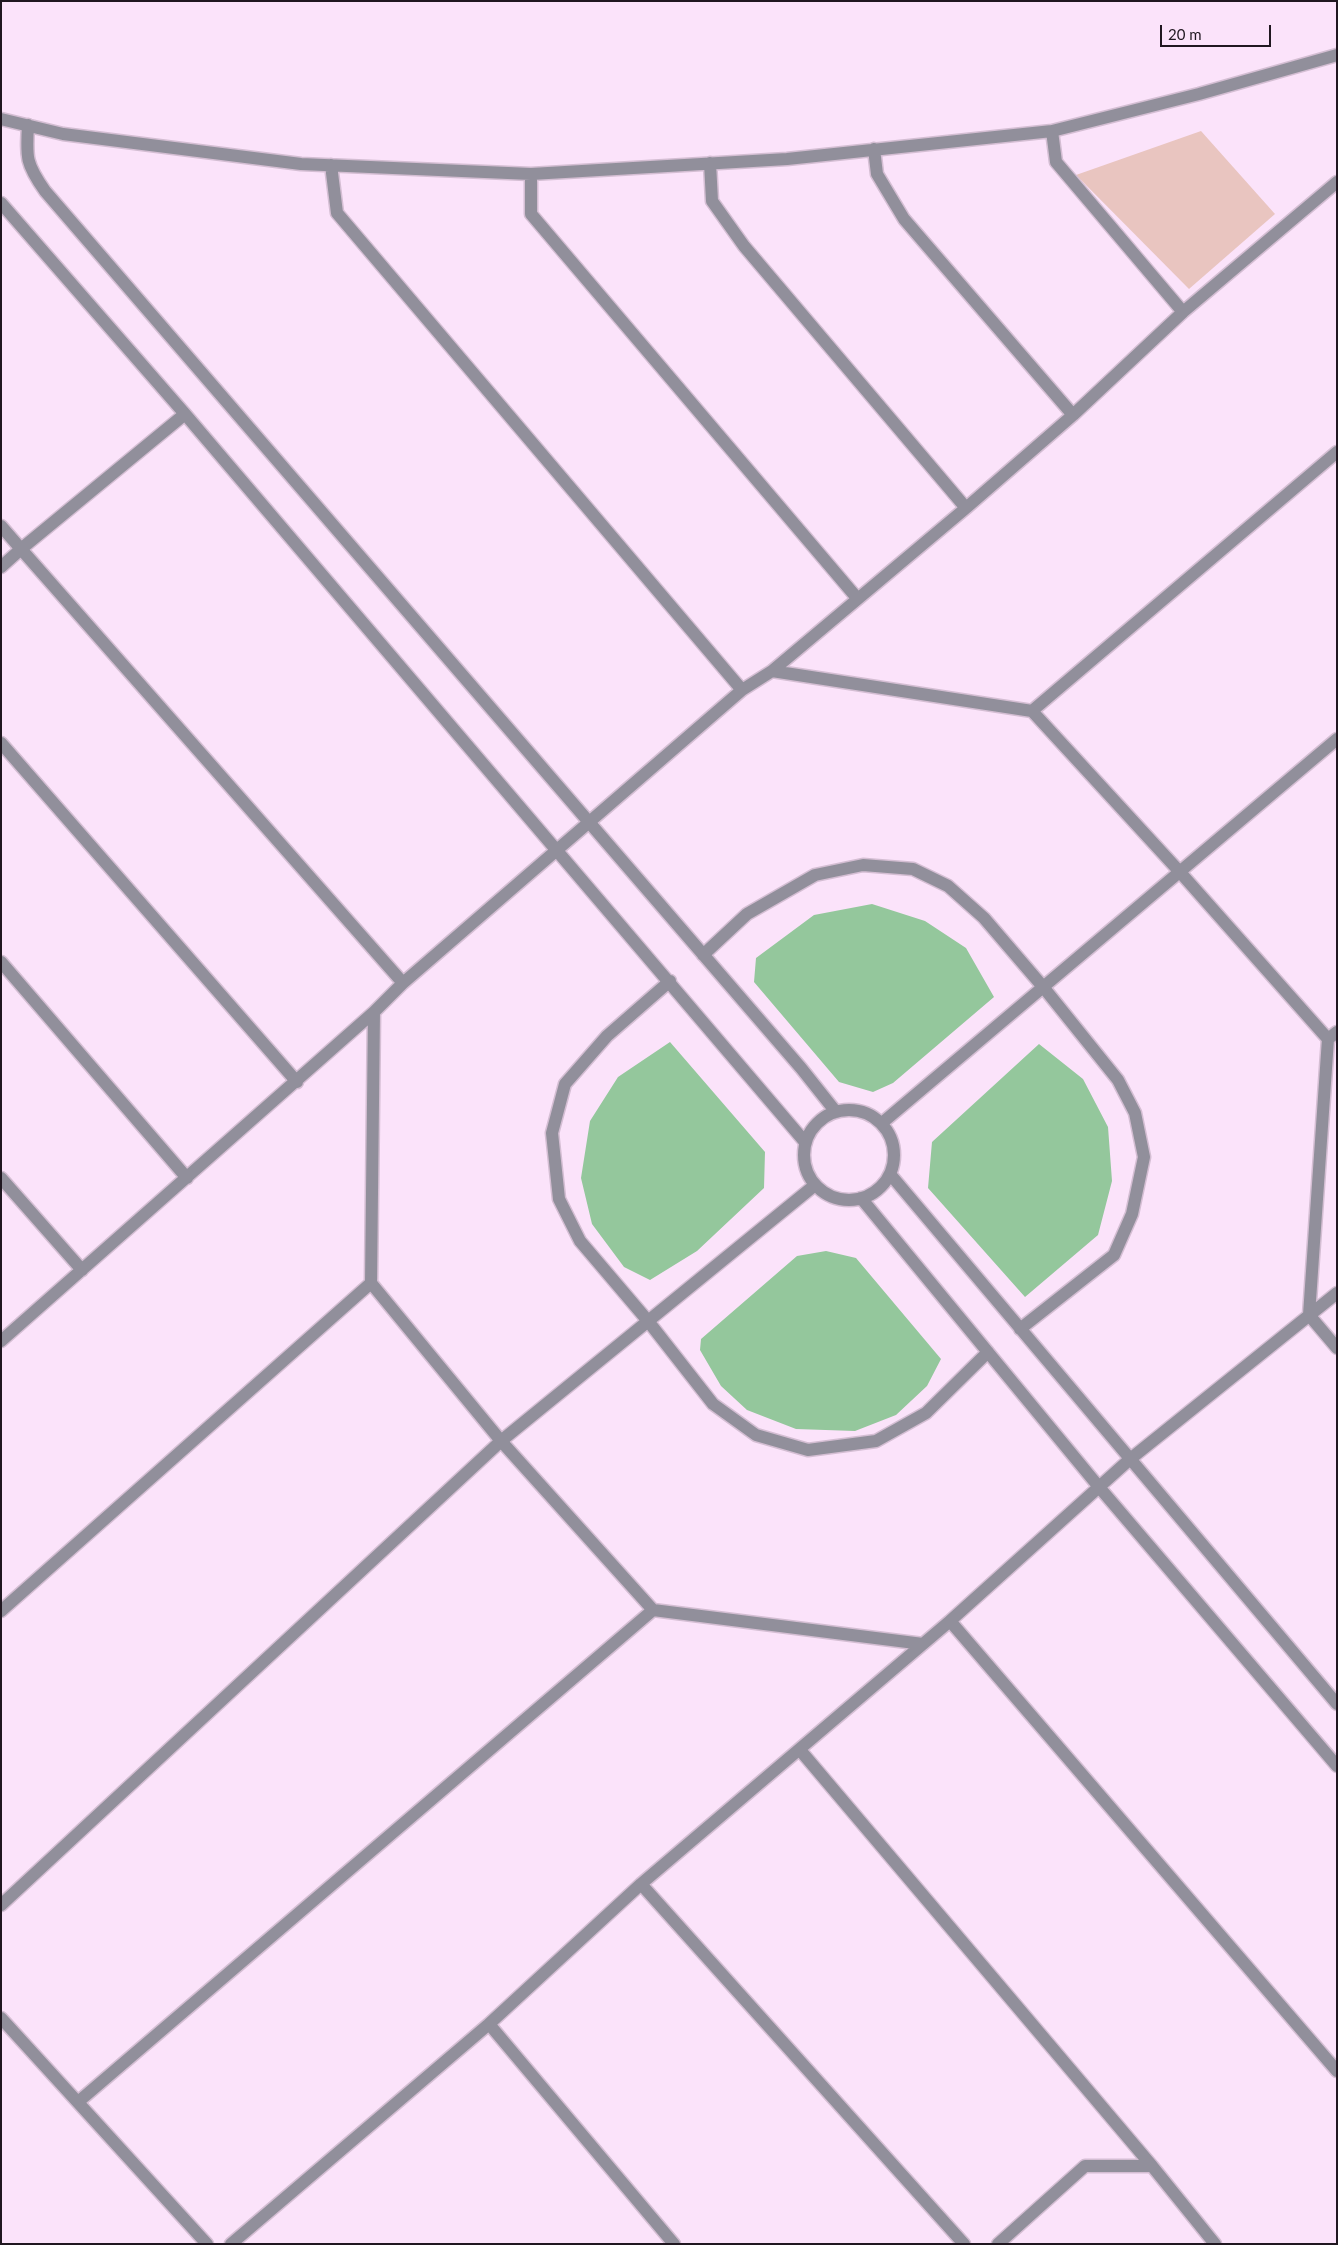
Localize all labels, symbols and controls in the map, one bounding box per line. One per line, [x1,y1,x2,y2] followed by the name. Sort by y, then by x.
[1163,15,1274,47] scale bar
[1168,25,1202,43] text: 20 m

